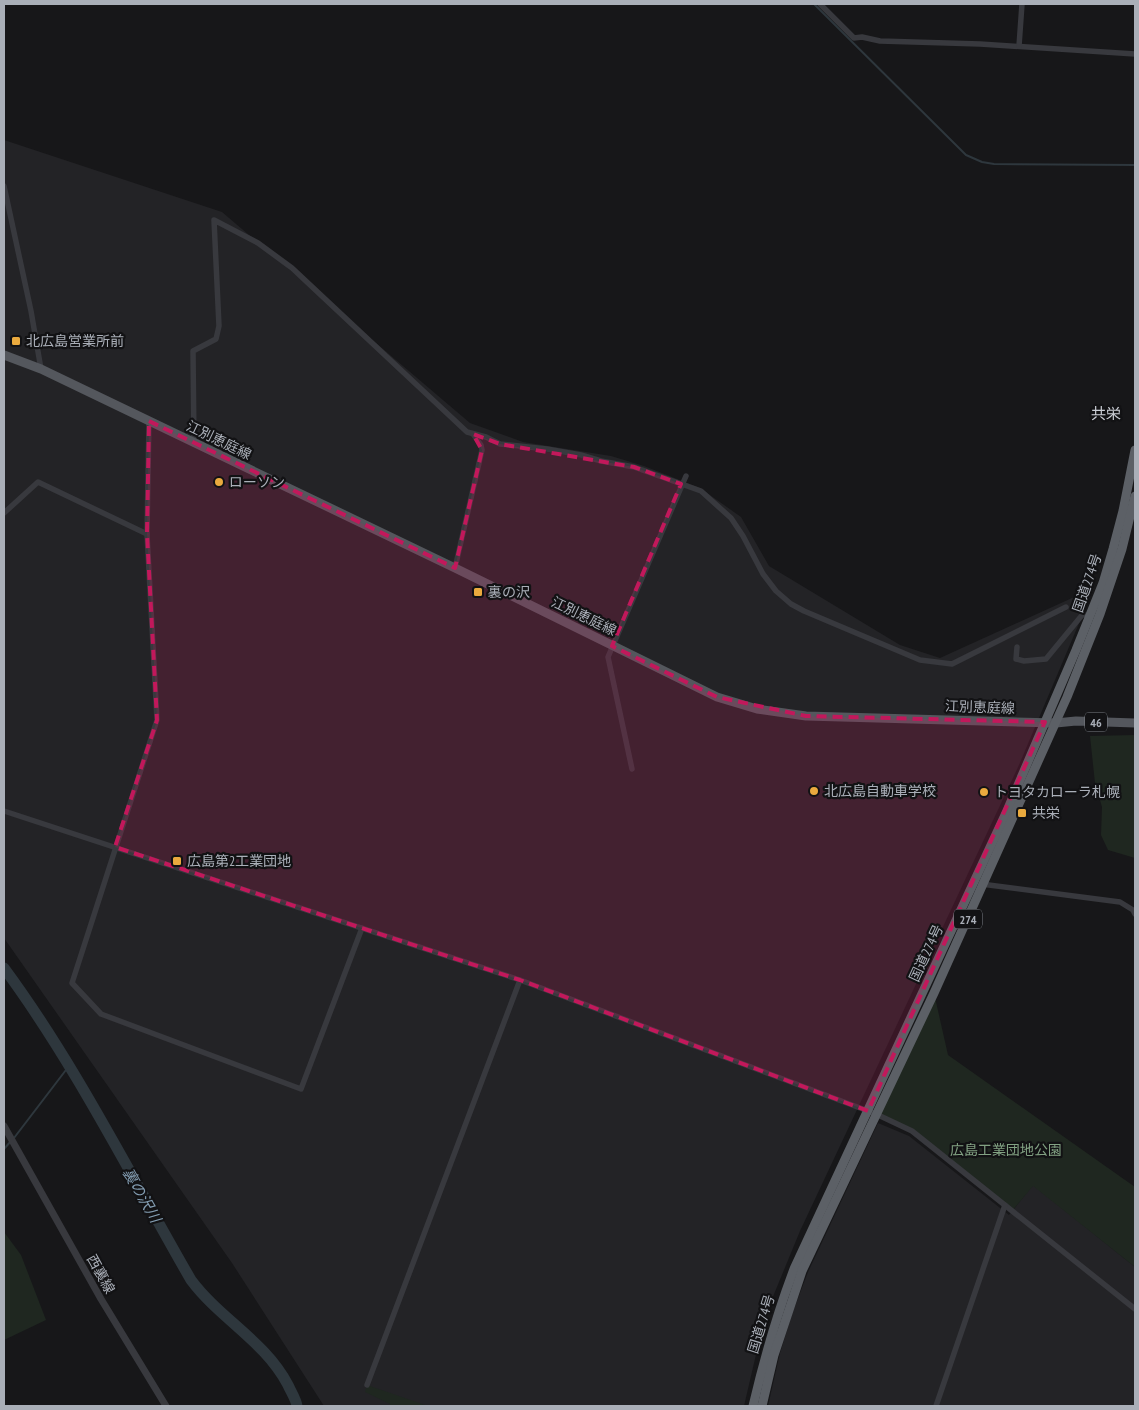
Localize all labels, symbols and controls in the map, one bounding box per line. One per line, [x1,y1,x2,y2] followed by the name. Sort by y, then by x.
[26,332,124,350] place label: 北広島営業所前
[10,335,22,347] marker: 北広島営業所前
[1091,404,1121,423] district label: 共栄
[184,417,254,463] street label: 江別恵庭線
[229,473,285,491] place label: ローソン
[213,476,225,488] marker: ローソン
[1069,551,1105,615] street label: 国道274号
[488,583,530,601] place label: 裏の沢
[472,586,484,598] marker: 裏の沢
[549,593,619,639] street label: 江別恵庭線
[945,697,1015,717] street label: 江別恵庭線
[1085,712,1107,732] road number: 46
[824,782,936,800] place label: 北広島自動車学校
[994,783,1120,801] place label: トヨタカローラ札幌
[808,785,820,797] marker: 北広島自動車学校
[978,786,990,798] marker: トヨタカローラ札幌
[1032,804,1060,822] place label: 共栄
[1016,807,1028,819] marker: 共栄
[187,852,291,870] place label: 広島第2工業団地
[171,855,183,867] marker: 広島第2工業団地
[954,910,982,929] road number: 274
[905,922,947,984] street label: 国道274号
[950,1141,1062,1159] park label: 広島工業団地公園
[119,1164,166,1227] water label: 裏の沢川
[83,1251,119,1297] street label: 西裏線
[743,1292,779,1356] street label: 国道274号

